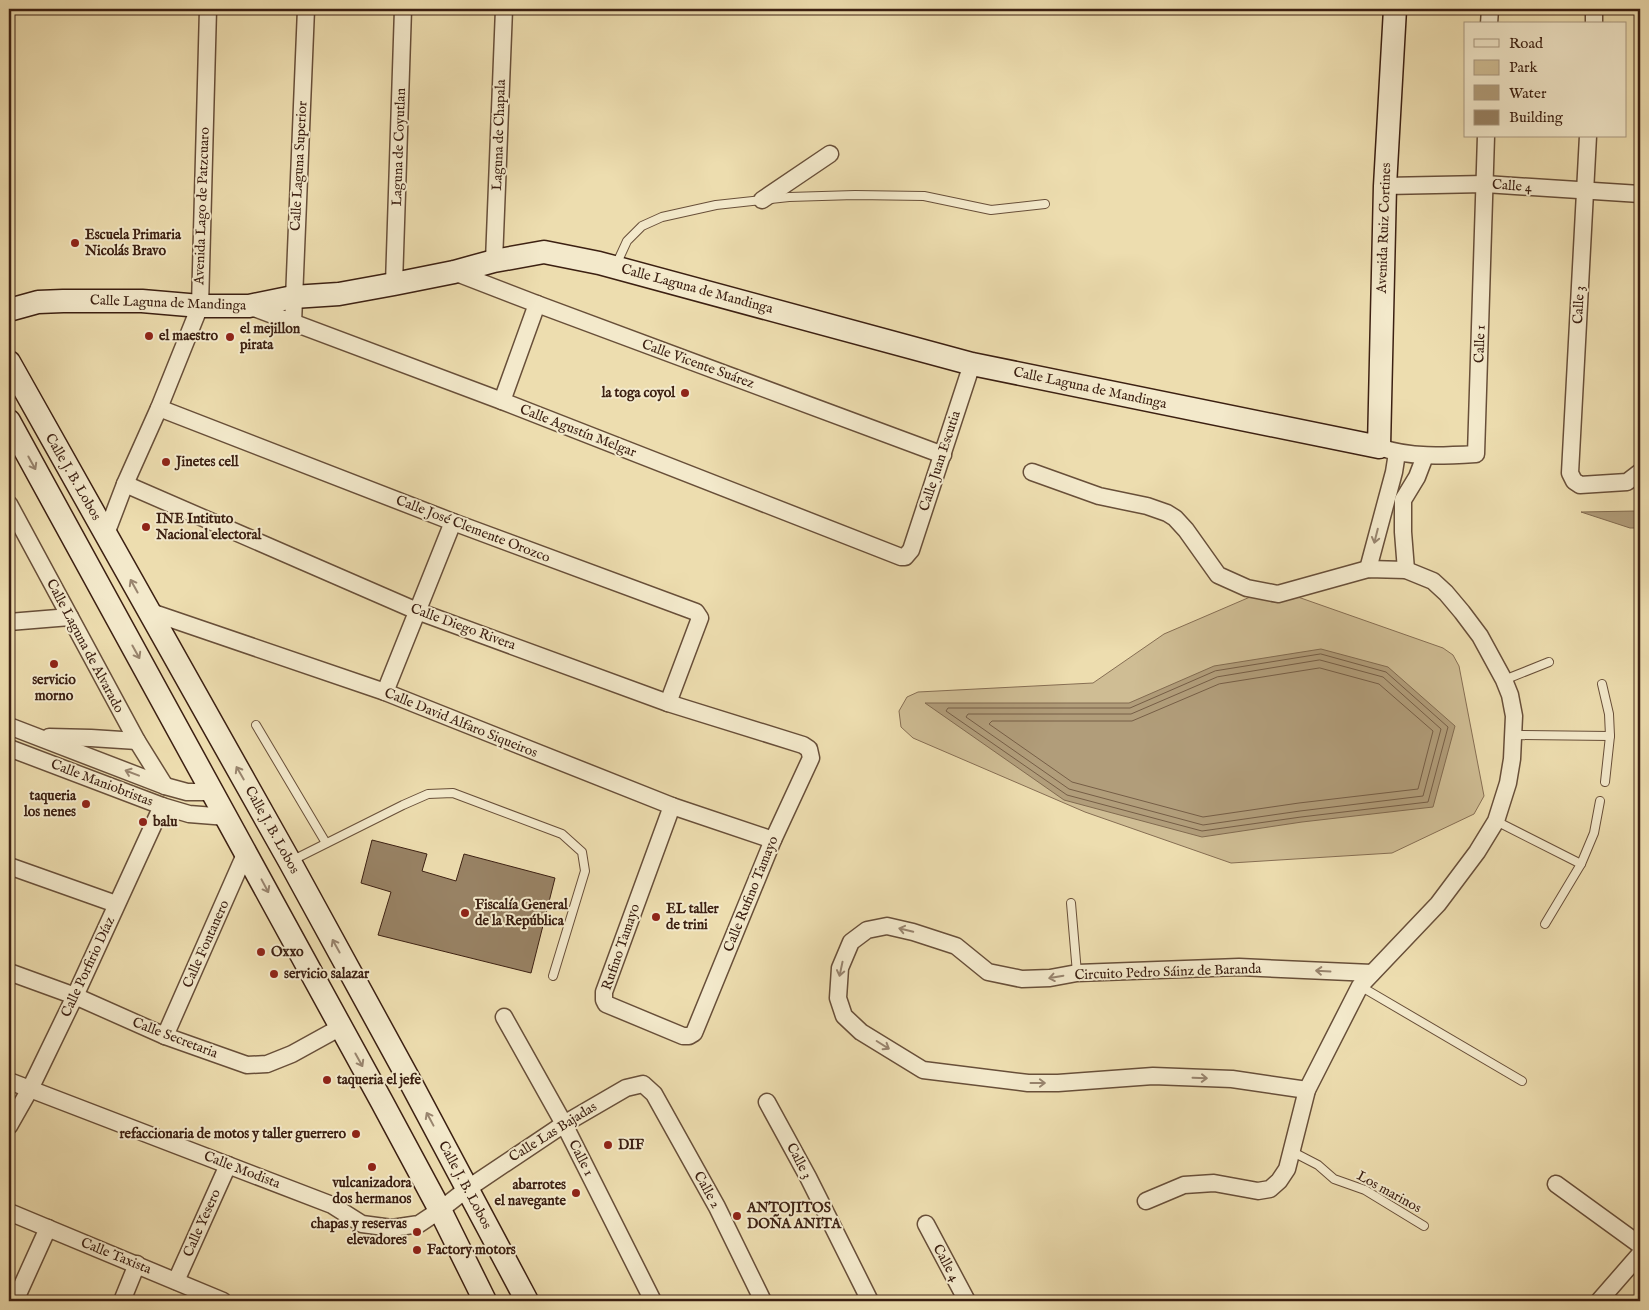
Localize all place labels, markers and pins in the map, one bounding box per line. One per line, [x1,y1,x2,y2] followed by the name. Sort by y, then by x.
[84,226,182,260] place label: Escuela Primaria Nicolás Bravo
[69,237,81,249] marker: Escuela Primaria Nicolás Bravo
[239,320,301,354] place label: el mejillon pirata
[159,327,218,345] place label: el maestro
[143,330,155,342] marker: el maestro
[224,331,236,343] marker: el mejillon pirata
[601,384,676,402] place label: la toga coyol
[679,387,691,399] marker: la toga coyol
[174,453,240,471] place label: Jinetes cell
[160,456,172,468] marker: Jinetes cell
[155,510,262,544] place label: INE Intituto Nacional electoral
[140,521,152,533] marker: INE Intituto Nacional electoral
[48,658,60,670] marker: servicio morno
[32,671,76,705] place label: servicio morno
[23,787,77,821] place label: taqueria los nenes
[80,798,92,810] marker: taqueria los nenes
[152,813,178,831] place label: balu
[137,816,149,828] marker: balu
[475,896,569,930] place label: Fiscalía General de la República
[666,900,720,934] place label: EL taller de trini
[459,907,471,919] marker: Fiscalía General de la República
[650,911,662,923] marker: EL taller de trini
[271,943,304,961] place label: Oxxo
[255,946,267,958] marker: Oxxo
[284,965,370,983] place label: servicio salazar
[268,968,280,980] marker: servicio salazar
[336,1071,422,1089] place label: taqueria el jefe
[321,1074,333,1086] marker: taqueria el jefe
[119,1125,346,1143] place label: refaccionaria de motos y taller guerrero
[350,1128,362,1140] marker: refaccionaria de motos y taller guerrero
[618,1136,644,1154] place label: DIF
[602,1139,614,1151] marker: DIF
[366,1161,378,1173] marker: vulcanizadora dos hermanos
[331,1174,413,1208] place label: vulcanizadora dos hermanos
[494,1176,567,1210] place label: abarrotes el navegante
[570,1187,582,1199] marker: abarrotes el navegante
[746,1199,842,1233] place label: ANTOJITOS DOÑA ANITA
[731,1210,743,1222] marker: ANTOJITOS DOÑA ANITA
[311,1215,407,1249] place label: chapas y reservas elevadores
[411,1226,423,1238] marker: chapas y reservas elevadores
[427,1241,516,1259] place label: Factory motors
[411,1244,423,1256] marker: Factory motors

